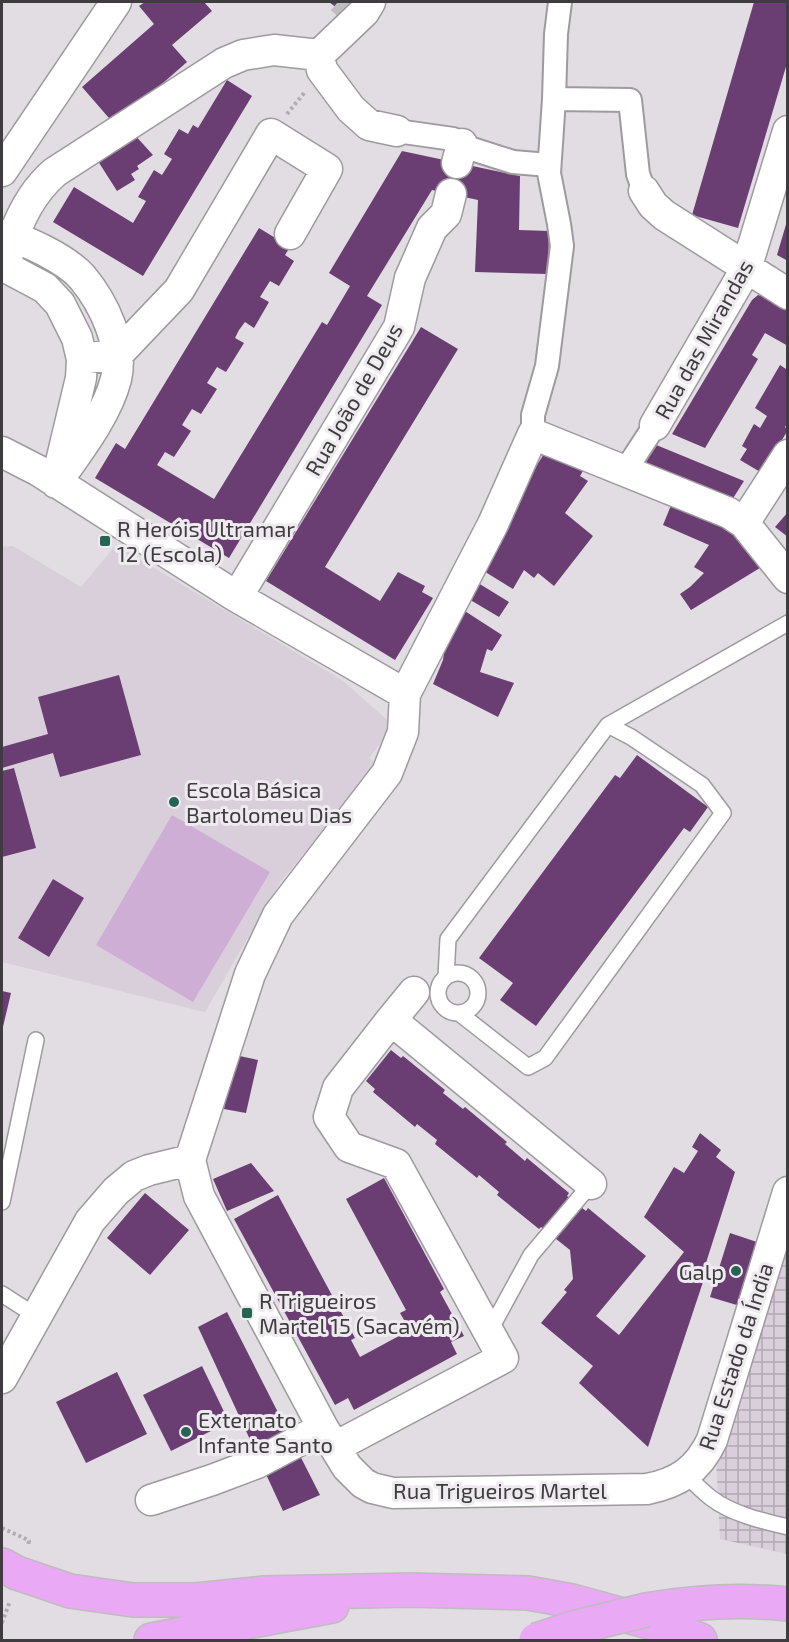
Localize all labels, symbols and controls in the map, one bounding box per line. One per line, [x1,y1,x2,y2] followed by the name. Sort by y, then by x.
[648,255,758,423] street label: Rua das Mirandas
[299,318,407,480] street label: Rua João de Deus
[117,515,295,566] place label: R Heróis Ultramar 12 (Escola)
[98,534,112,548] marker: R Heróis Ultramar 12 (Escola)
[186,776,352,827] place label: Escola Básica Bartolomeu Dias
[167,795,181,809] marker: Escola Básica Bartolomeu Dias
[679,1258,724,1284] place label: Galp
[692,1259,778,1453] street label: Rua Estado da Índia
[729,1264,743,1278] marker: Galp
[259,1287,460,1338] place label: R Trigueiros Martel 15 (Sacavém)
[240,1306,254,1320] marker: R Trigueiros Martel 15 (Sacavém)
[198,1406,333,1457] place label: Externato Infante Santo
[179,1425,193,1439] marker: Externato Infante Santo
[393,1477,607,1503] street label: Rua Trigueiros Martel

